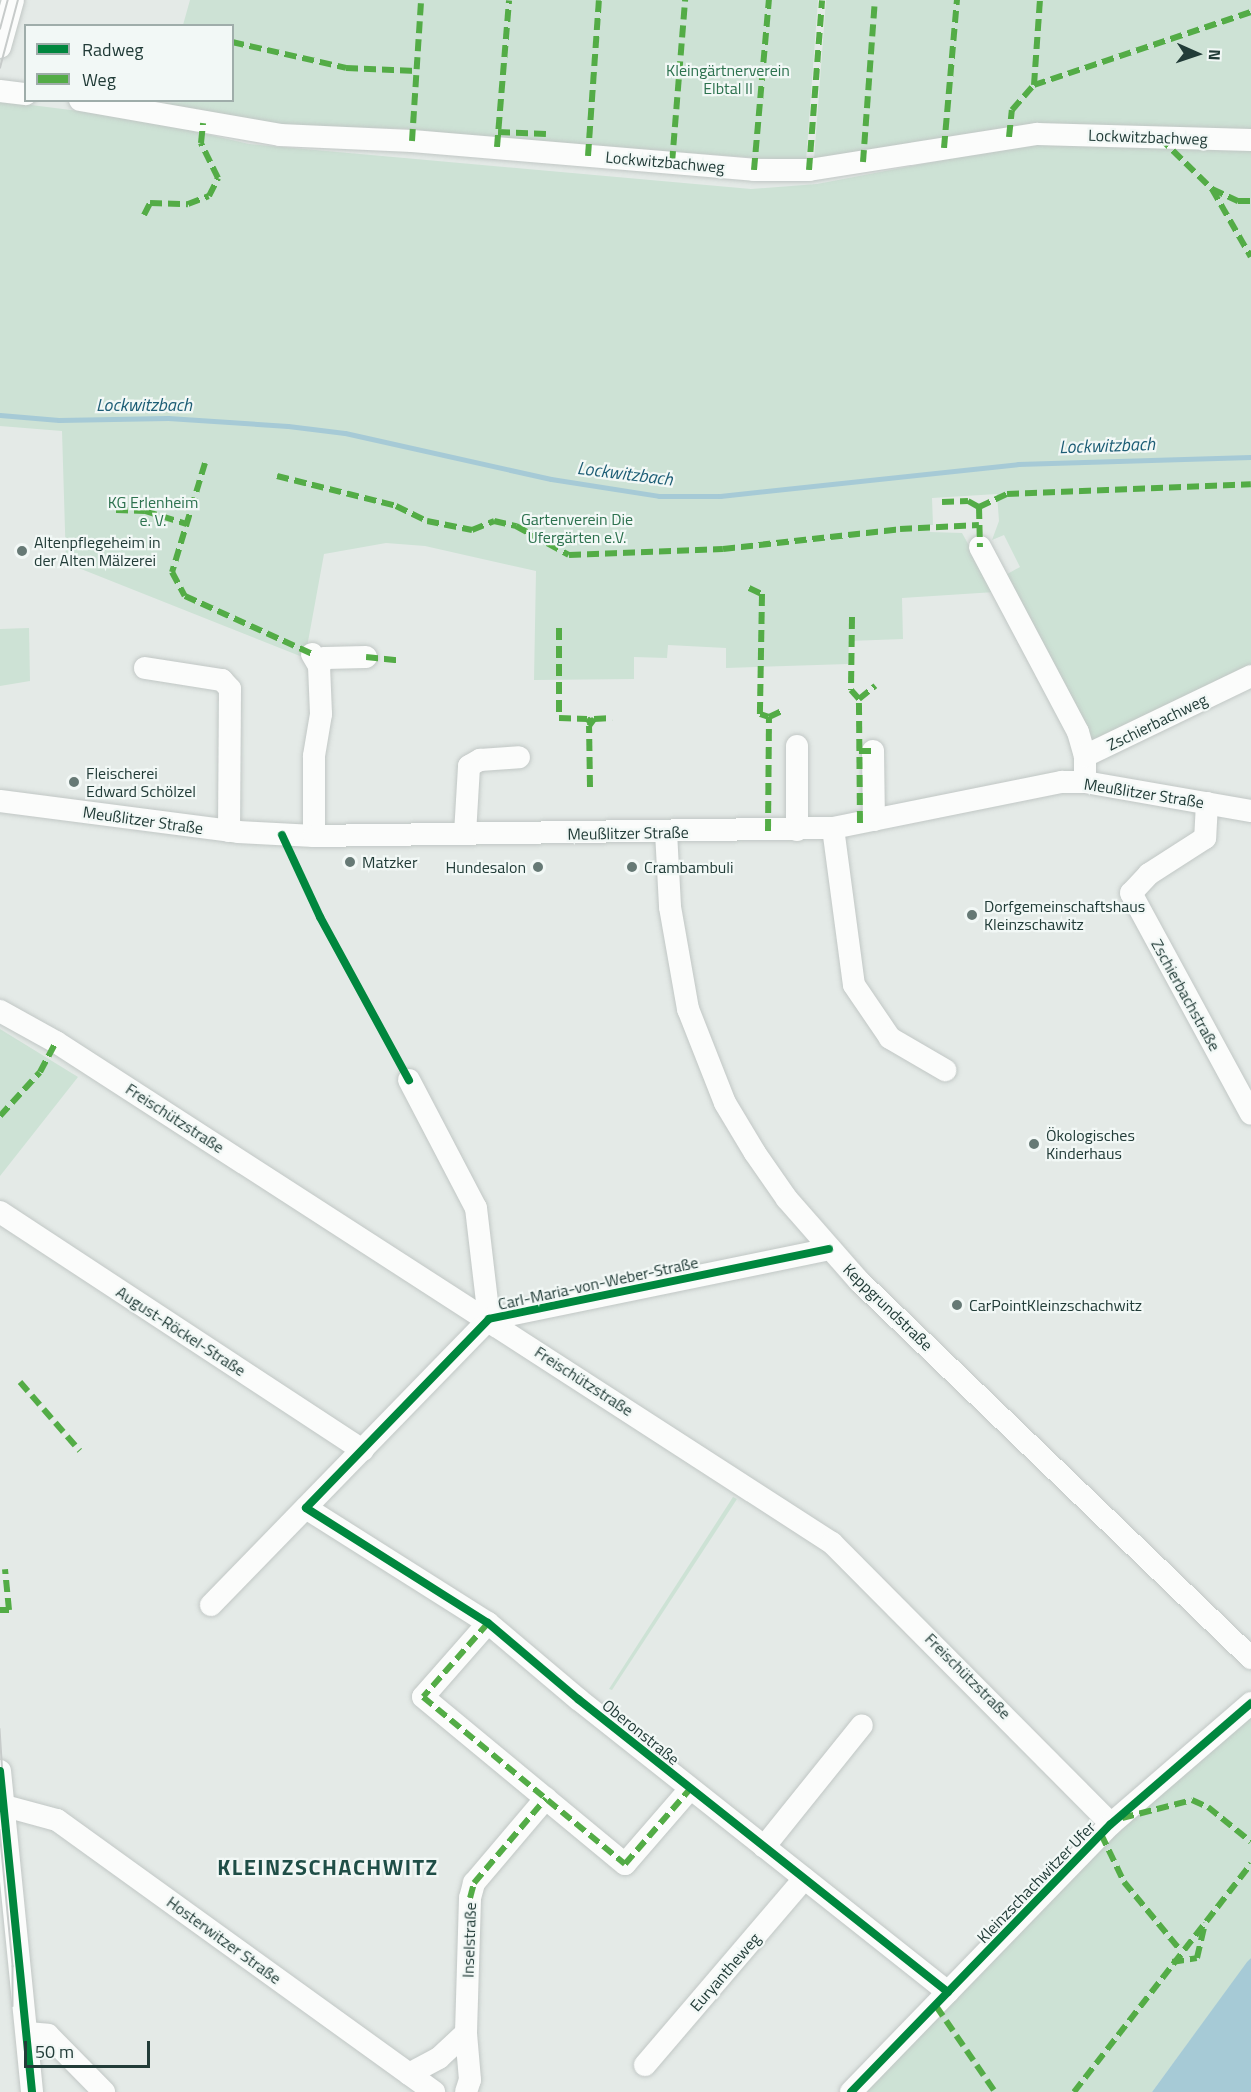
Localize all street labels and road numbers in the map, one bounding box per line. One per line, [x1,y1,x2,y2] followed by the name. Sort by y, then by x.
[1088,125,1208,149] street label: Lockwitzbachweg
[605,147,725,177] street label: Lockwitzbachweg
[1104,689,1210,755] street label: Zschierbachweg
[1083,774,1205,812] street label: Meußlitzer Straße
[82,802,204,838] street label: Meußlitzer Straße
[567,822,689,844] street label: Meußlitzer Straße
[1147,936,1225,1054] street label: Zschierbachstraße
[122,1079,228,1157] street label: Freischützstraße
[496,1252,700,1314] street label: Carl-Maria-von-Weber-Straße
[839,1259,937,1355] street label: Keppgrundstraße
[113,1282,249,1380] street label: August-Röckel-Straße
[531,1342,637,1420] street label: Freischützstraße
[921,1629,1015,1723] street label: Freischützstraße
[599,1695,683,1769] street label: Oberonstraße
[973,1817,1099,1947] street label: Kleinzschachwitzer Ufer
[163,1892,285,1988] street label: Hosterwitzer Straße
[458,1902,480,1978] street label: Inselstraße
[686,1929,764,2015] street label: Euryantheweg

